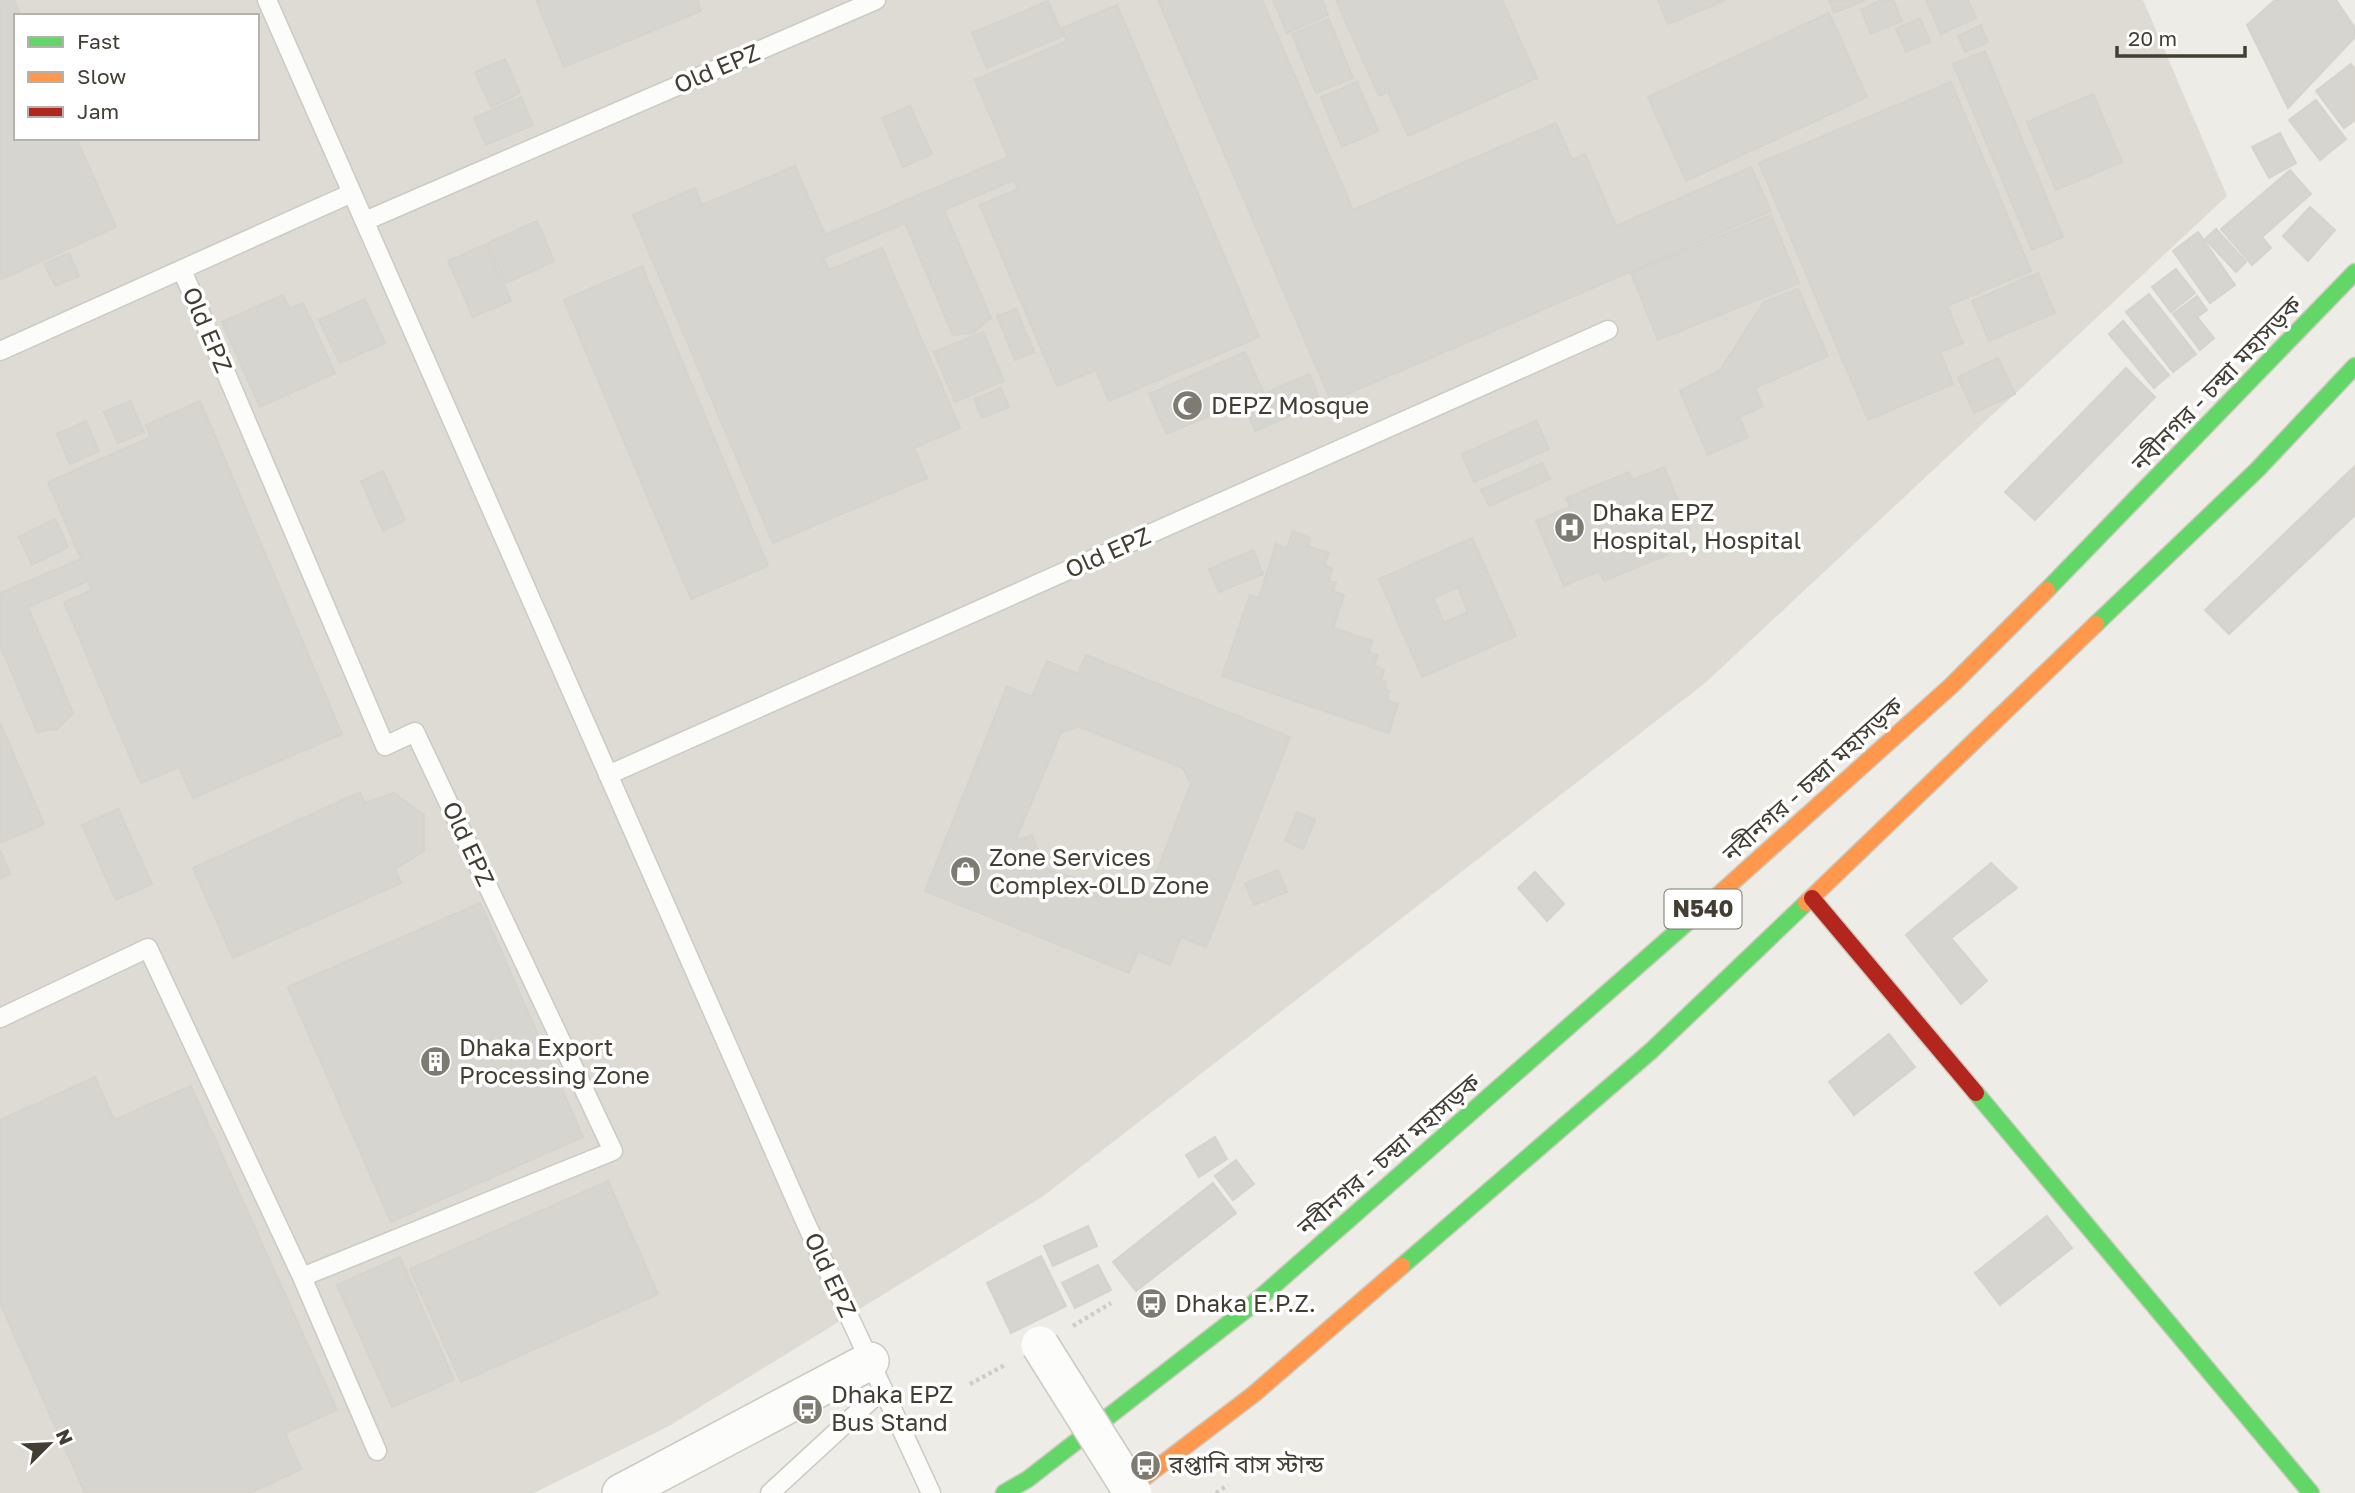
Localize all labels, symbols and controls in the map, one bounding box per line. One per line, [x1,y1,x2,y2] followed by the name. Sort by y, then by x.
[14,14,259,140] legend
[2117,14,2245,58] scale bar
[2128,25,2177,51] text: 20 m
[77,28,120,54] text: Fast
[669,37,764,99] street label: Old EPZ
[77,63,126,89] text: Slow
[77,98,119,124] text: Jam
[177,282,239,377] street label: Old EPZ
[2124,289,2307,477] street label: নবীনগর - চন্দ্রা মহাসড়ক
[1171,389,1205,423] mosque icon: DEPZ Mosque
[1211,390,1369,419] place label: DEPZ Mosque
[1592,497,1801,554] place label: Dhaka EPZ Hospital, Hospital
[1552,510,1586,544] hospital icon: Dhaka EPZ Hospital, Hospital
[1060,520,1155,583] street label: Old EPZ
[1715,690,1908,868] street label: নবীনগর - চন্দ্রা মহাসড়ক
[437,796,502,890] street label: Old EPZ
[989,842,1209,899] place label: Zone Services Complex-OLD Zone
[949,855,983,889] shop icon: Zone Services Complex-OLD Zone
[1664,890,1742,928] road number: N540
[459,1032,650,1089] place label: Dhaka Export Processing Zone
[419,1045,453,1079] building icon: Dhaka Export Processing Zone
[1290,1066,1486,1242] street label: নবীনগর - চন্দ্রা মহাসড়ক
[799,1227,864,1321] street label: Old EPZ
[1135,1287,1169,1321] bus stop icon: Dhaka E.P.Z.
[1175,1288,1316,1317] place label: Dhaka E.P.Z.
[831,1379,954,1436] place label: Dhaka EPZ Bus Stand
[791,1392,825,1426] bus stop icon: Dhaka EPZ Bus Stand
[14,1409,84,1479] north arrow
[52,1426,78,1448] text: N
[1129,1448,1163,1482] bus stop icon: রপ্তানি বাস স্টান্ড
[1168,1449,1324,1478] place label: রপ্তানি বাস স্টান্ড

